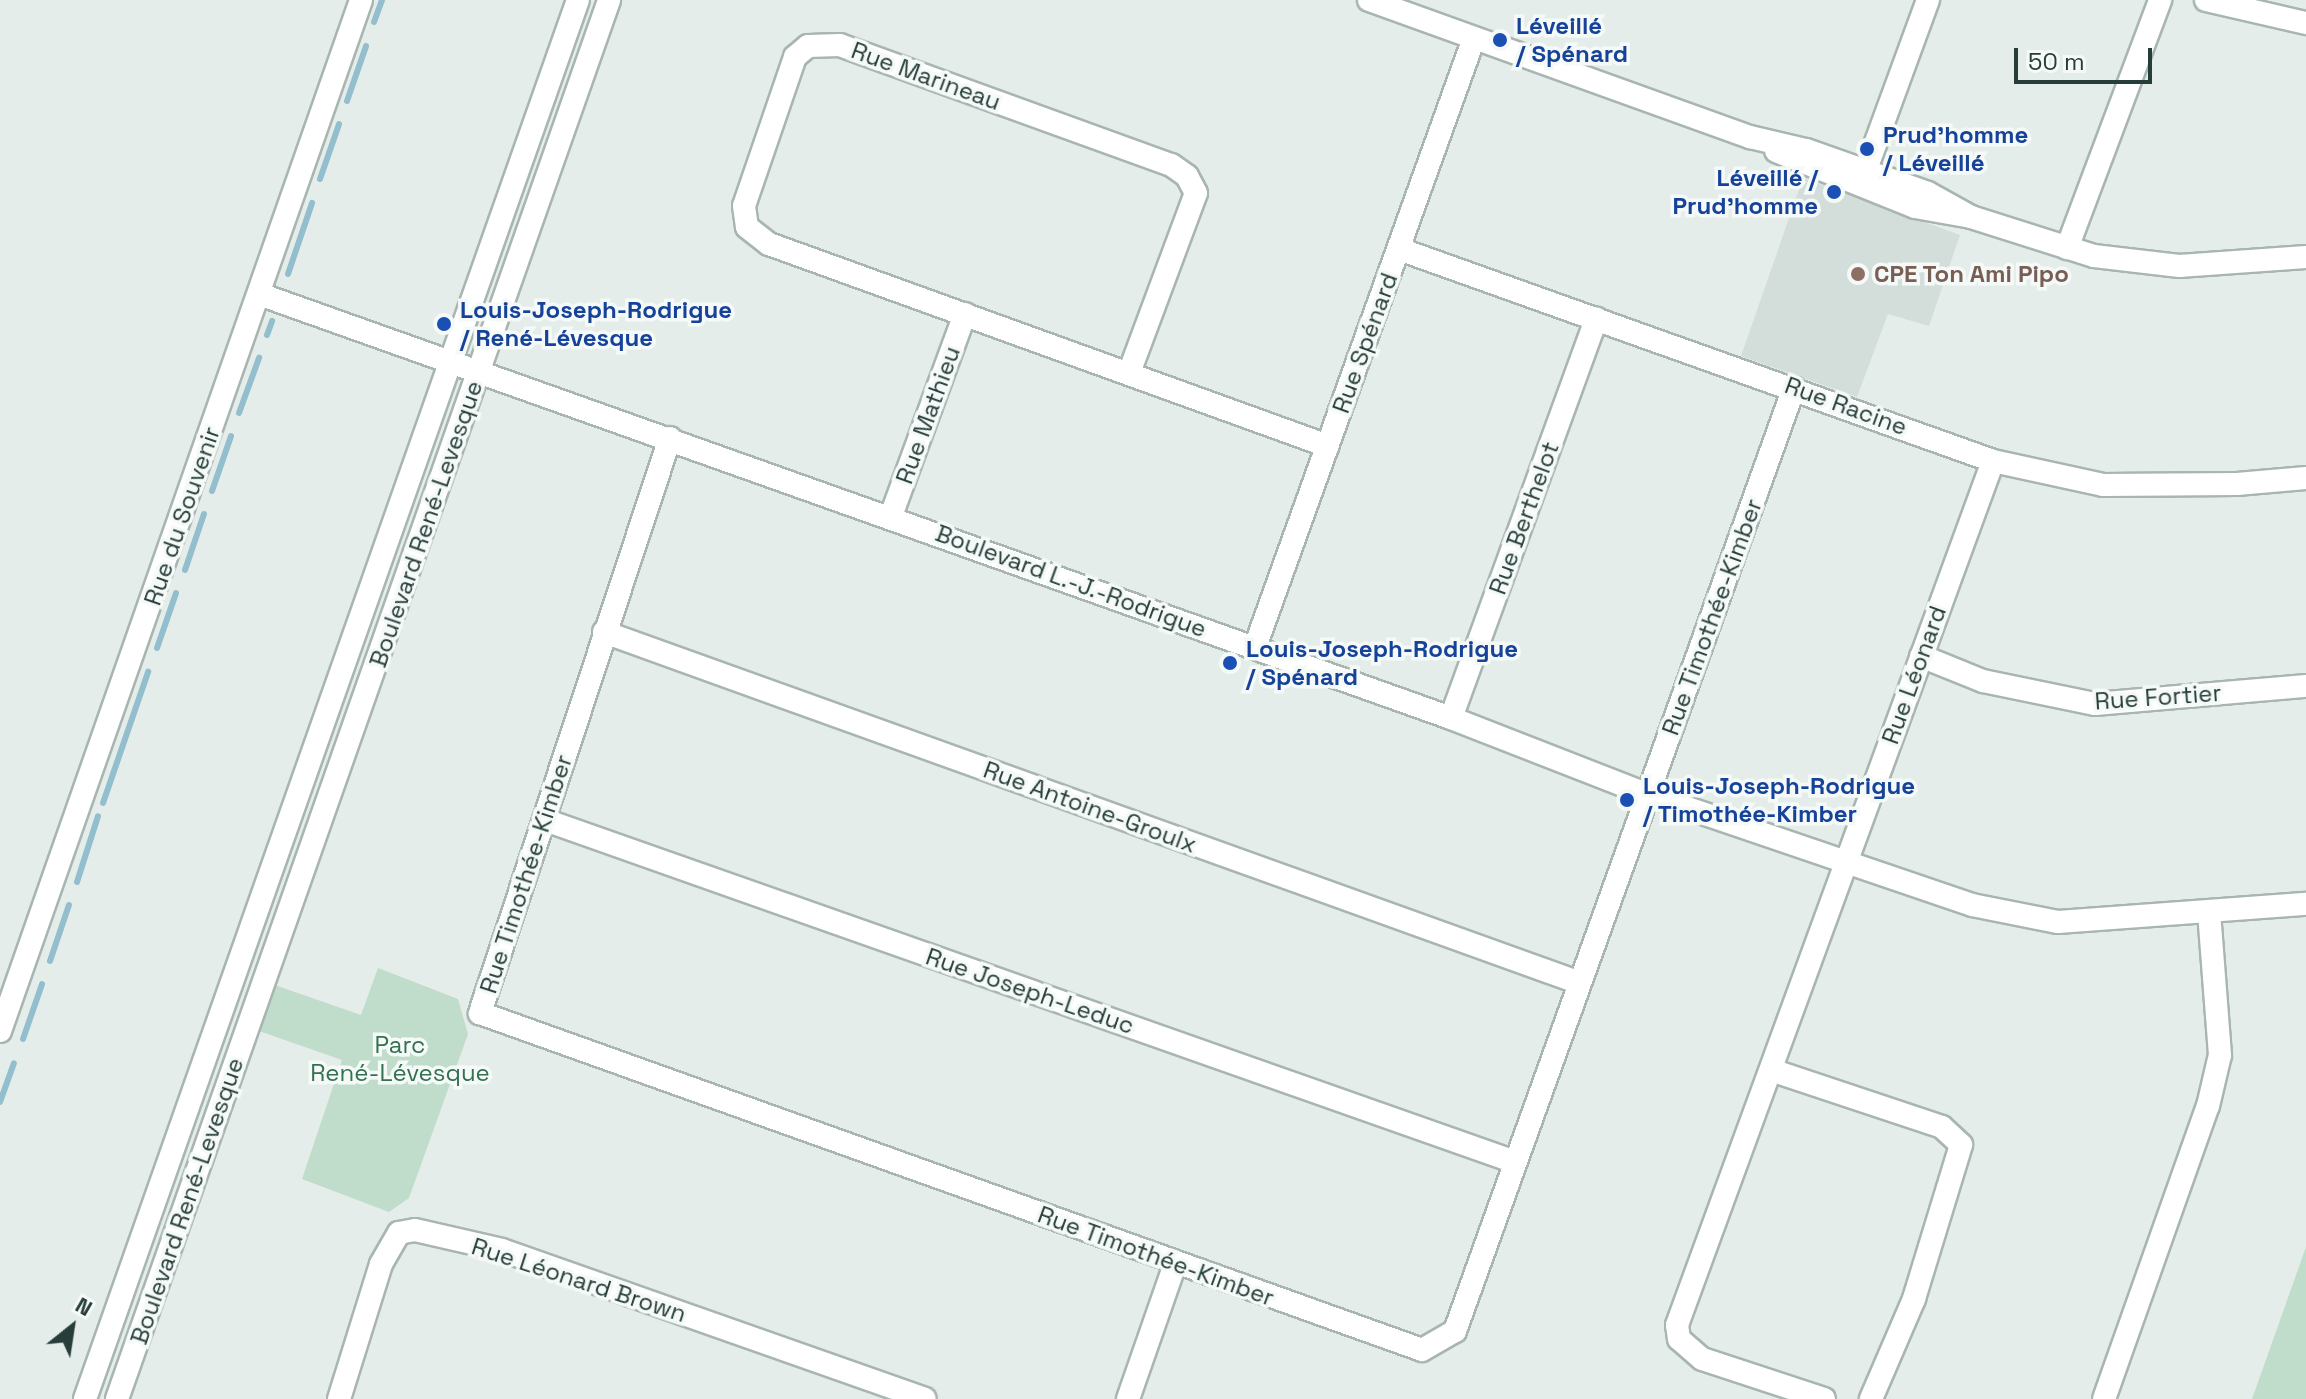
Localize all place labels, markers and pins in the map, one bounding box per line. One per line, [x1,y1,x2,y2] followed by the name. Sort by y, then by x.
[1516,12,1628,68] place label: Léveillé / Spénard
[1491,31,1509,49] marker: Léveillé / Spénard
[1883,121,2028,177] place label: Prud'homme / Léveillé
[1858,140,1876,158] marker: Prud'homme / Léveillé
[1673,164,1818,220] place label: Léveillé / Prud'homme
[1825,183,1843,201] marker: Léveillé / Prud'homme
[1874,260,2070,288] place label: CPE Ton Ami Pipo
[1849,265,1867,283] marker: CPE Ton Ami Pipo
[460,296,732,352] place label: Louis-Joseph-Rodrigue / René-Lévesque
[435,315,453,333] marker: Louis-Joseph-Rodrigue / René-Lévesque
[1246,635,1518,691] place label: Louis-Joseph-Rodrigue / Spénard
[1221,654,1239,672] marker: Louis-Joseph-Rodrigue / Spénard
[1643,772,1915,828] place label: Louis-Joseph-Rodrigue / Timothée-Kimber
[1618,791,1636,809] marker: Louis-Joseph-Rodrigue / Timothée-Kimber

